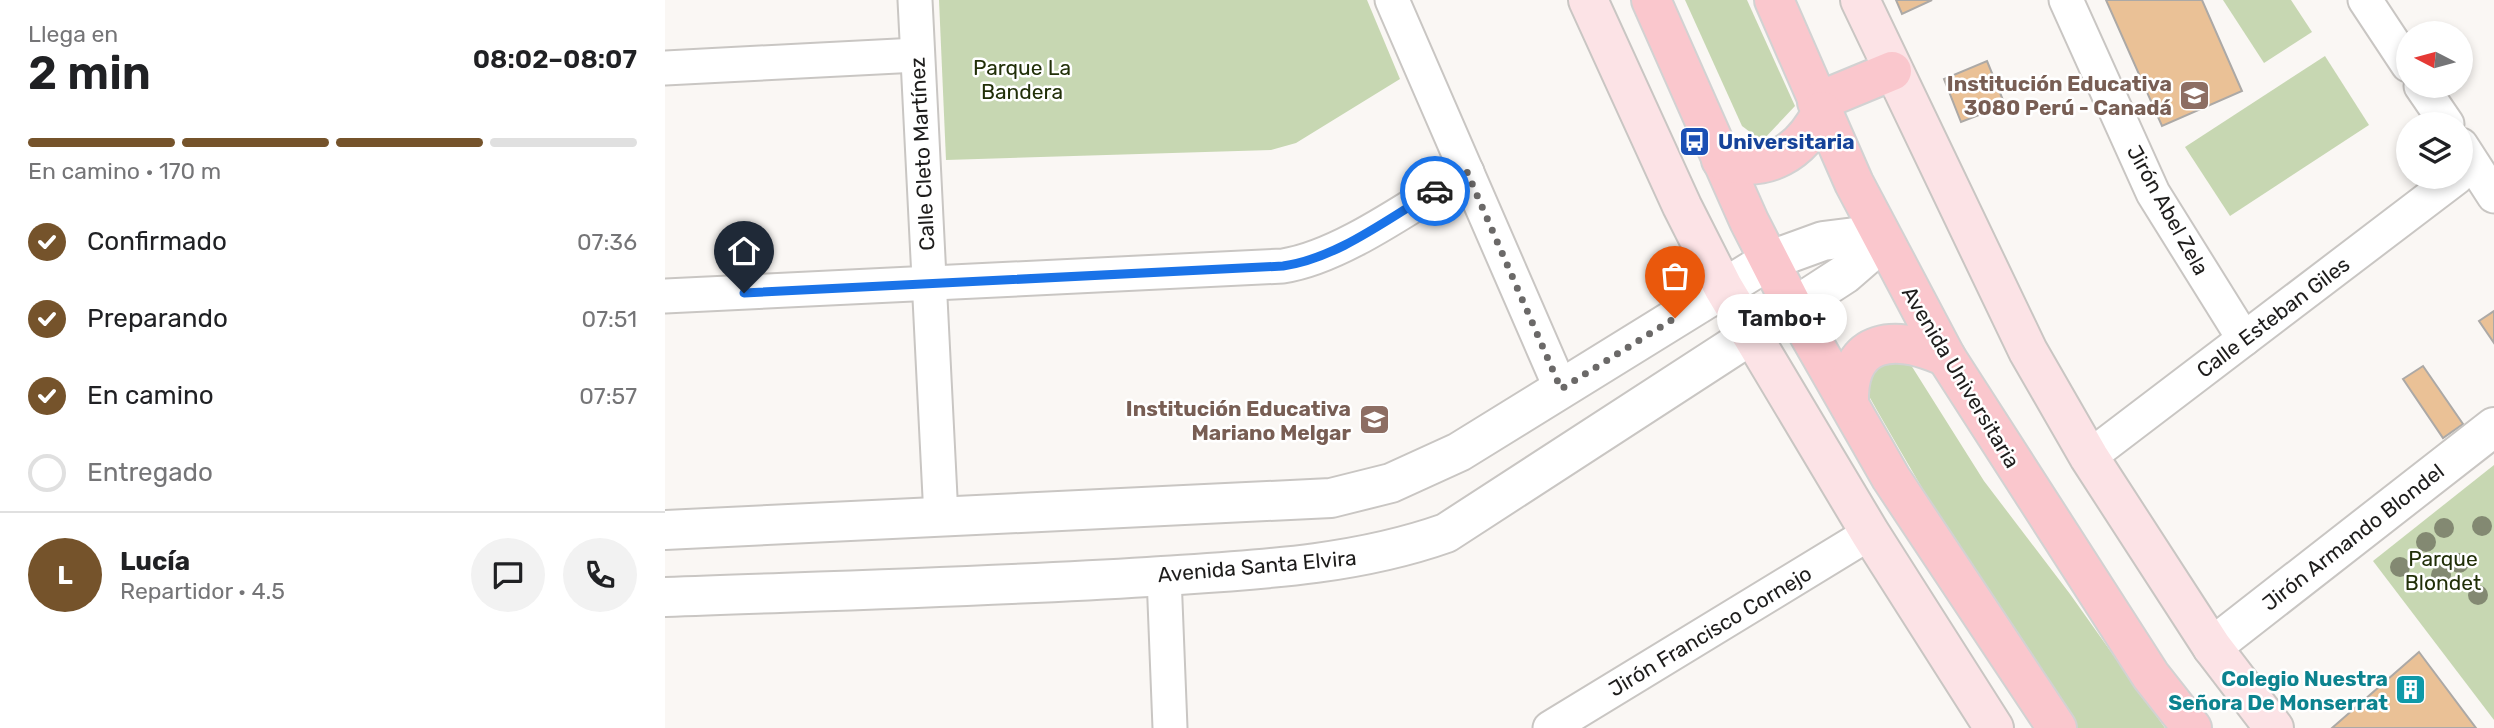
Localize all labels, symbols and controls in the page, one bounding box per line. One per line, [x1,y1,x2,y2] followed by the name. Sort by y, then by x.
[28,20,118,48] text: Llega en
[2396,21,2473,98] north arrow
[2396,21,2473,189] map controls
[473,44,637,75] text: 08:02–08:07
[28,46,151,101] text: 2 min
[973,55,1071,104] park label: Parque La Bandera
[904,57,940,251] street label: Calle Cleto Martínez
[1947,71,2172,120] place label: Institución Educativa 3080 Perú - Canadá
[2178,78,2212,112] school or university icon: Institución Educativa 3080 Perú - Canadá
[2396,112,2473,189] button: layers
[1678,124,1712,158] bus stop icon: Universitaria
[1718,129,1855,154] place label: Universitaria
[2122,141,2214,279] street label: Jirón Abel Zela
[1400,156,1470,226] courier
[28,157,221,185] text: En camino · 170 m
[1416,172,1454,210] icon: car
[714,221,774,293] pin
[28,223,66,261] icon: check
[87,226,227,257] text: Confirmado
[577,228,637,256] text: 07:36
[725,232,763,270] icon: home
[1645,246,1705,318] pin
[2192,251,2354,383] street label: Calle Esteban Giles
[1656,257,1694,295] icon: bag
[1897,282,2025,472] street label: Avenida Universitaria
[1717,294,1847,342] callout: Tambo+
[28,300,66,338] icon: check
[87,303,228,334] text: Preparando
[1738,304,1826,332] text: Tambo+
[582,305,637,333] text: 07:51
[28,377,66,415] icon: check
[87,380,214,411] text: En camino
[579,382,637,410] text: 07:57
[1126,396,1351,445] place label: Institución Educativa Mariano Melgar
[1357,403,1391,437] school or university icon: Institución Educativa Mariano Melgar
[87,457,213,488] text: Entregado
[2257,458,2449,616] street label: Jirón Armando Blondel
[471,538,545,612] button: chat
[563,538,637,612] button: phone
[1156,545,1358,587] street label: Avenida Santa Elvira
[120,546,190,577] text: Lucía
[2405,546,2481,595] park label: Parque Blondet
[57,560,73,591] text: L
[1604,560,1816,702] street label: Jirón Francisco Cornejo
[120,577,285,605] text: Repartidor · 4.5
[2168,666,2388,715] place label: Colegio Nuestra Señora De Monserrat
[2394,673,2428,707] building icon: Colegio Nuestra Señora De Monserrat

